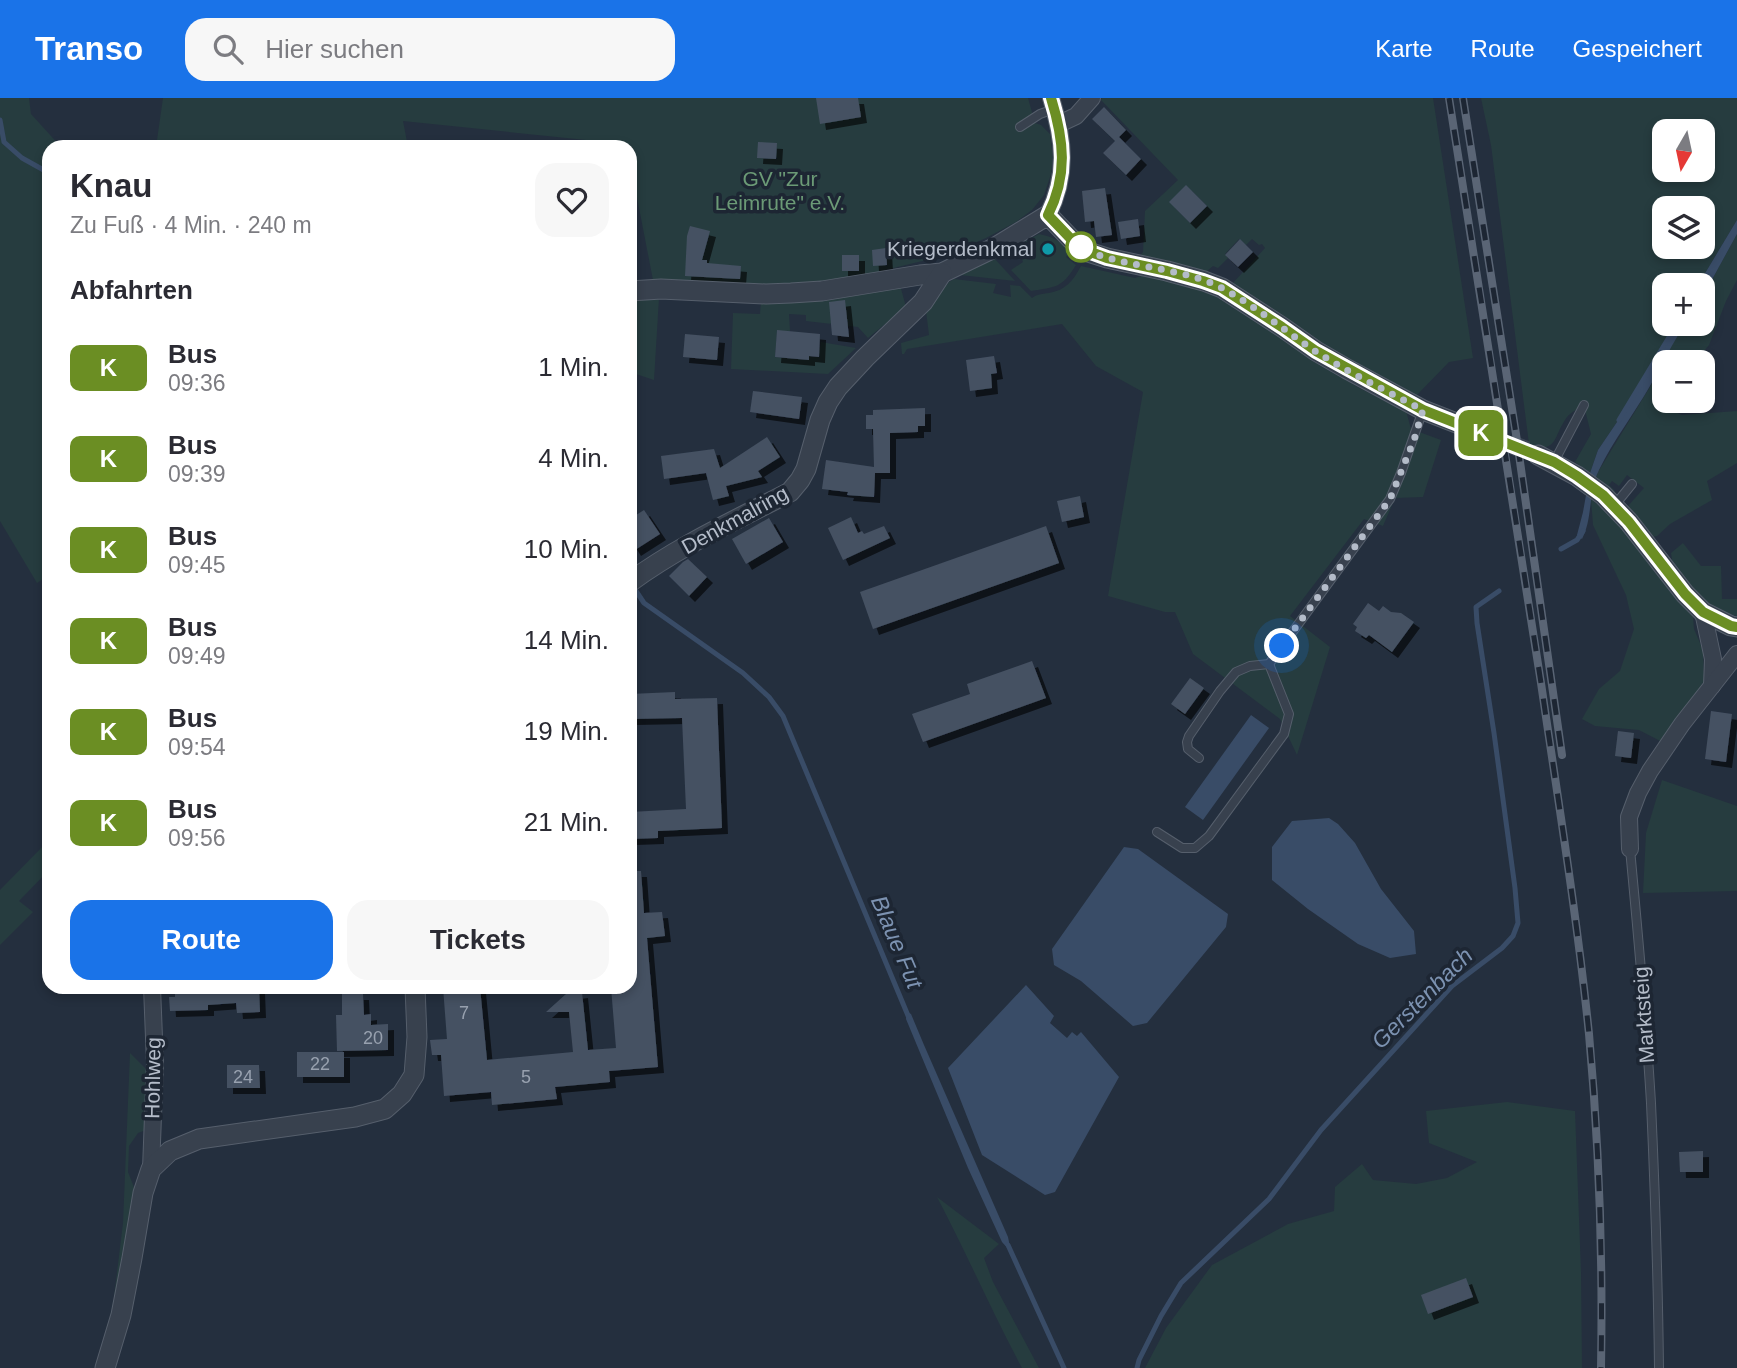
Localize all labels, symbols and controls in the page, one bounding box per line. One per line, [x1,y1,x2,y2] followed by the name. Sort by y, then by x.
[185,18,675,81] search box
[35,30,143,67] text: Transo
[209,30,247,68] icon: search
[265,34,404,64] text: Hier suchen
[1375,35,1433,62] text: Karte
[1471,35,1535,62] text: Route
[1573,35,1702,62] text: Gespeichert
[1652,119,1715,182] north arrow
[1652,119,1715,413] map controls
[535,163,609,237] button: heart
[70,167,153,204] text: Knau
[715,167,845,214] park label: GV "Zur Leimrute" e.V.
[1652,196,1715,259] button: layers
[70,212,312,238] text: Zu Fuß · 4 Min. · 240 m
[1066,232,1096,262] unlabelled marker
[887,237,1034,260] place label: Kriegerdenkmal
[1040,241,1056,257] marker: Kriegerdenkmal
[1652,273,1715,336] button: +
[70,275,193,305] text: Abfahrten
[168,339,217,369] text: Bus
[1652,350,1715,413] button: −
[538,352,609,382] text: 1 Min.
[100,354,117,381] text: K
[168,370,226,396] text: 09:36
[1458,410,1504,456] line badge: K
[1472,419,1490,446] text: K
[168,430,217,460] text: Bus
[538,443,609,473] text: 4 Min.
[100,445,117,472] text: K
[168,461,226,487] text: 09:39
[678,481,792,558] street label: Denkmalring
[168,521,217,551] text: Bus
[524,534,609,564] text: 10 Min.
[100,536,117,563] text: K
[168,552,226,578] text: 09:45
[168,612,217,642] text: Bus
[524,625,609,655] text: 14 Min.
[100,627,117,654] text: K
[1264,628,1299,663] your location
[168,643,226,669] text: 09:49
[168,703,217,733] text: Bus
[524,716,609,746] text: 19 Min.
[100,718,117,745] text: K
[168,734,226,760] text: 09:54
[168,794,217,824] text: Bus
[524,807,609,837] text: 21 Min.
[100,809,117,836] text: K
[168,825,226,851] text: 09:56
[866,892,929,994] water label: Blaue Fut
[70,900,333,980] button: Route
[347,900,609,980] button: Tickets
[1366,942,1478,1054] water label: Gerstenbach
[1629,966,1658,1064] street label: Marktsteig
[459,1003,469,1023] house number: 7
[363,1028,383,1048] house number: 20
[140,1037,165,1119] street label: Hohlweg
[310,1054,330,1074] house number: 22
[233,1067,253,1087] house number: 24
[521,1067,531,1087] house number: 5

